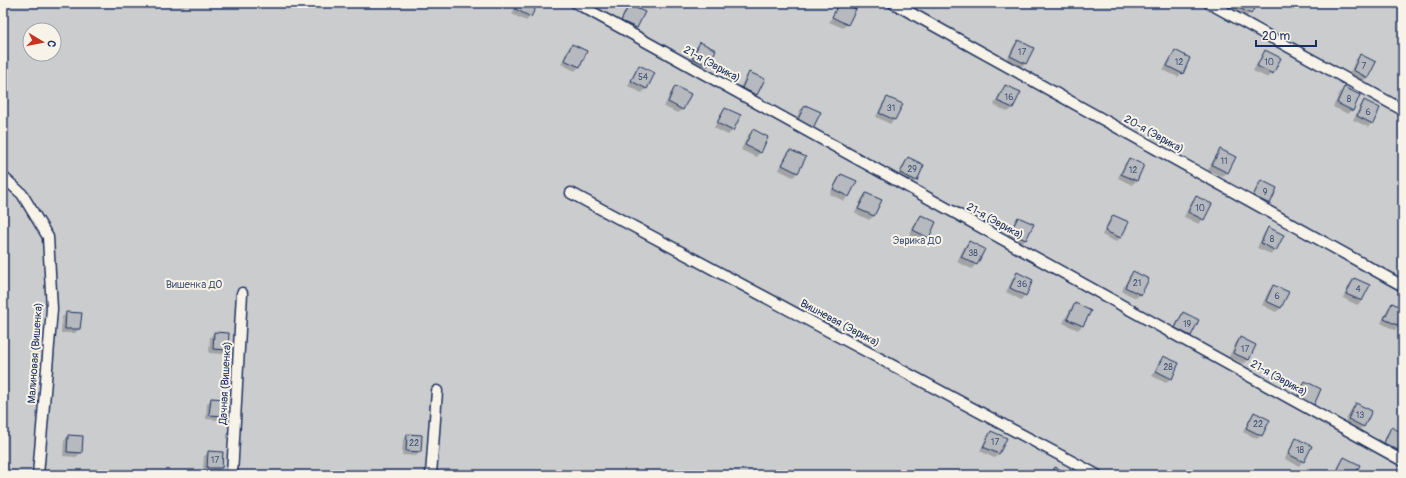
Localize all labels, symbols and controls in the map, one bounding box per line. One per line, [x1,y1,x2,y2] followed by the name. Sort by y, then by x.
[22,22,62,62] north arrow
[1256,22,1316,48] scale bar
[1262,29,1291,44] text: 20 m
[44,39,58,48] text: С
[681,43,743,85] street label: 21-я (Эврика)
[1018,47,1026,58] house number: 17
[1175,57,1183,68] house number: 12
[1264,57,1274,68] house number: 10
[1362,61,1367,72] house number: 7
[638,72,649,83] house number: 54
[1005,92,1013,103] house number: 16
[1347,94,1352,105] house number: 8
[887,103,895,114] house number: 31
[1365,107,1371,118] house number: 6
[1122,112,1186,156] street label: 20-я (Эврика)
[1220,156,1228,167] house number: 11
[907,164,917,175] house number: 29
[1129,165,1137,176] house number: 12
[1263,187,1268,198] house number: 9
[964,200,1026,242] street label: 21-я (Эврика)
[1195,203,1205,214] house number: 10
[893,234,941,247] park label: Эврика ДО
[1270,234,1275,245] house number: 8
[968,248,978,259] house number: 38
[166,278,222,291] park label: Вишенка ДО
[1133,278,1141,289] house number: 21
[1017,279,1027,290] house number: 36
[1355,284,1361,295] house number: 4
[1274,291,1280,302] house number: 6
[798,297,882,349] street label: Вишневая (Эврика)
[25,302,45,404] street label: Малиновая (Вишенка)
[1183,319,1191,330] house number: 19
[216,341,234,426] street label: Дачная (Вишенка)
[1241,344,1249,355] house number: 17
[1248,357,1310,399] street label: 21-я (Эврика)
[1163,362,1173,373] house number: 28
[1356,410,1364,421] house number: 13
[1253,419,1263,430] house number: 22
[991,437,999,448] house number: 17
[409,438,419,449] house number: 22
[1296,445,1304,456] house number: 18
[211,455,219,466] house number: 17

